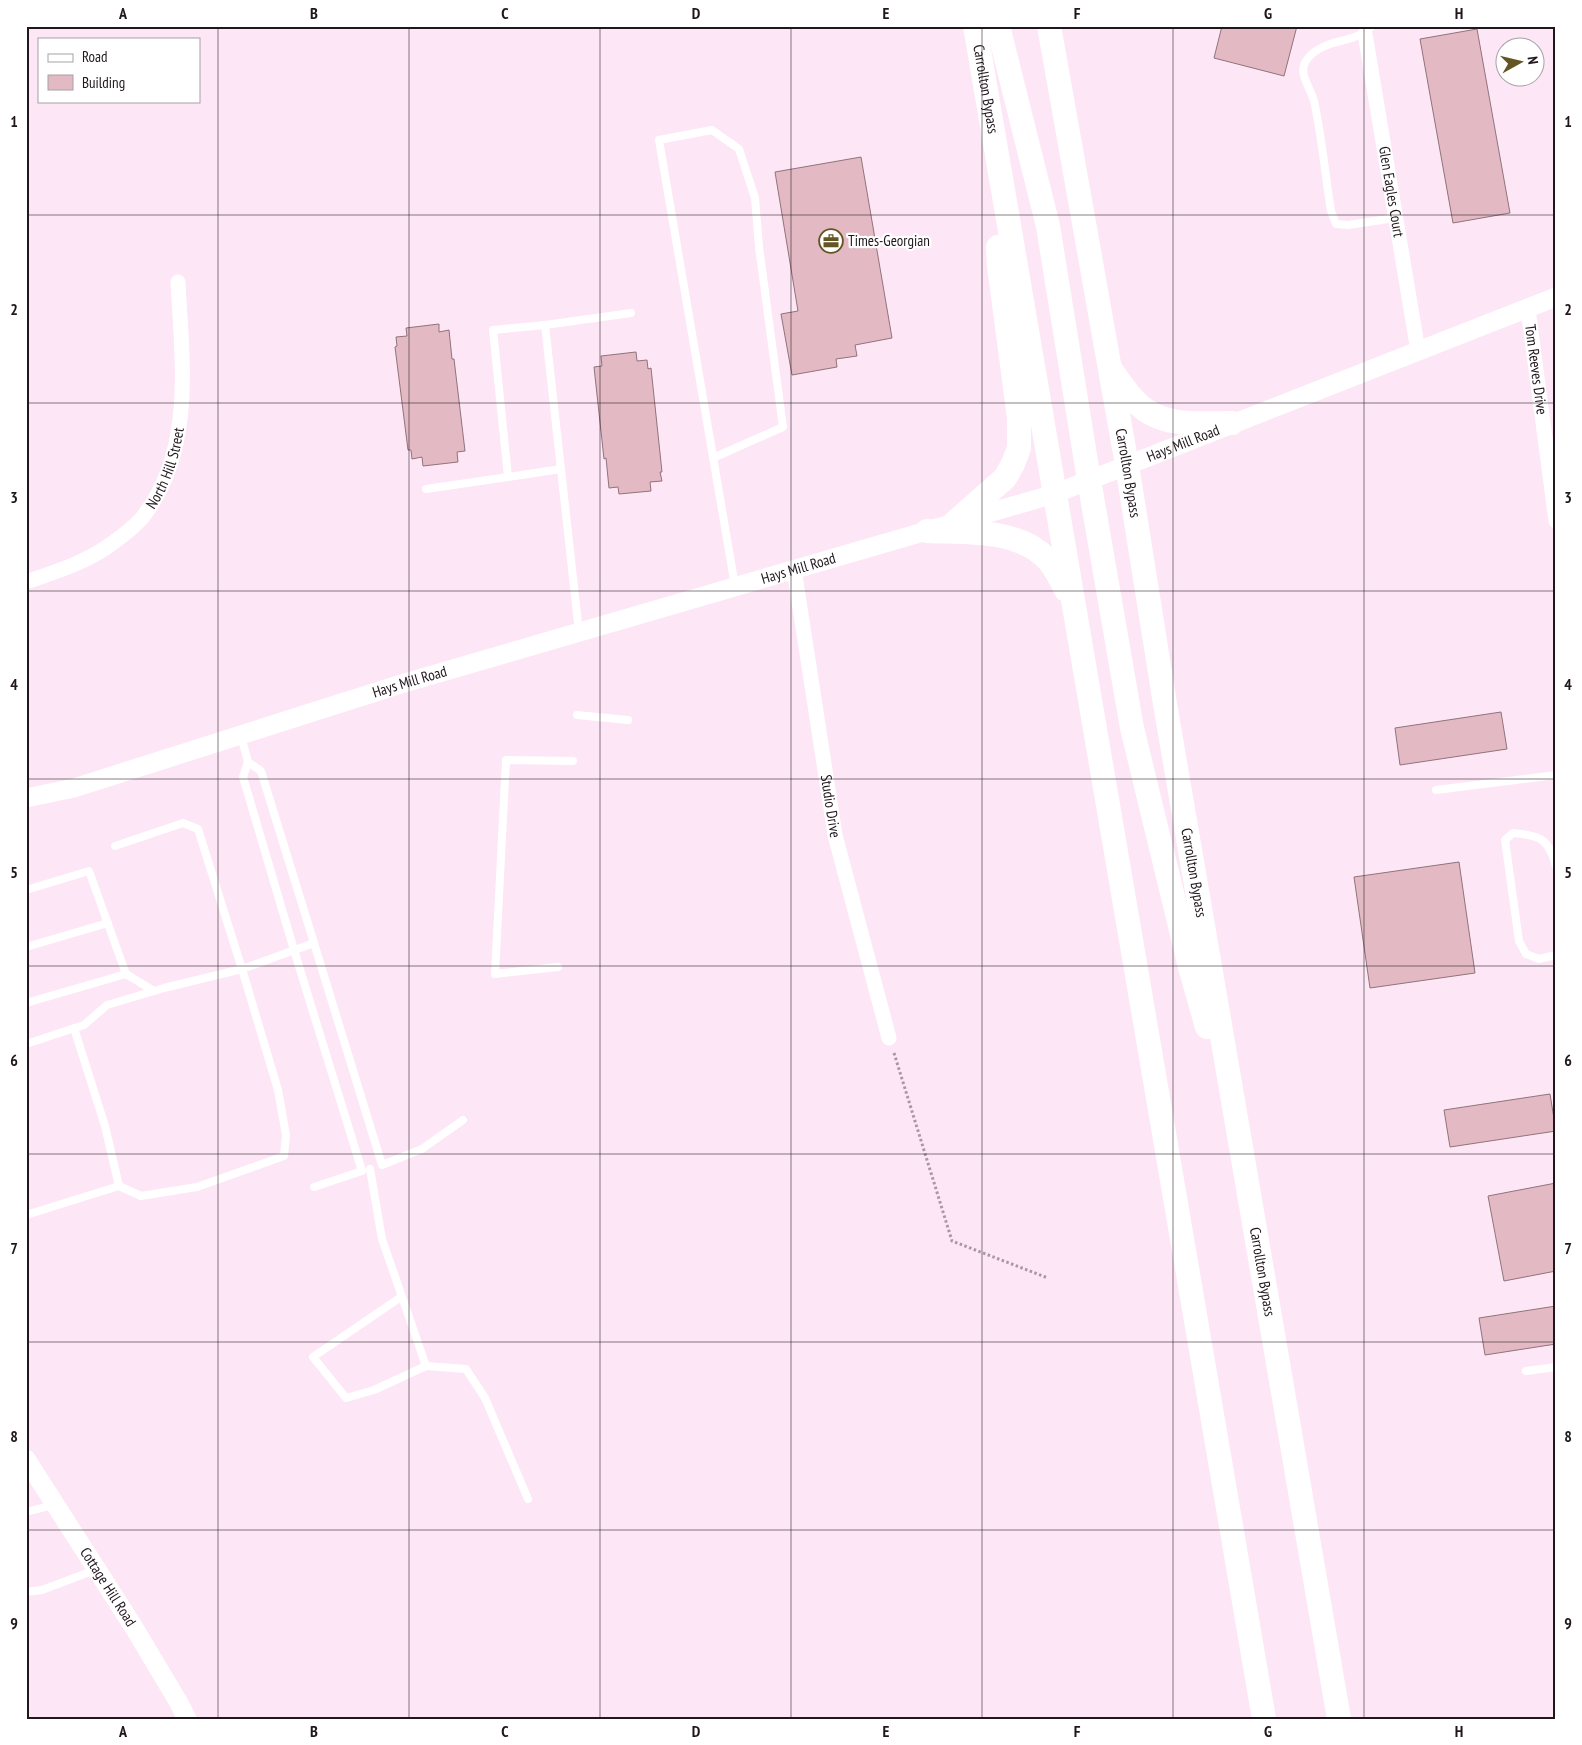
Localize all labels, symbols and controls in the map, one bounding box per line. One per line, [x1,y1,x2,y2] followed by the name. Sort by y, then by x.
[118,3,128,23] text: A
[310,3,318,23] text: B
[501,3,509,23] text: C
[692,3,701,23] text: D
[883,3,890,23] text: E
[1074,3,1081,23] text: F
[1264,3,1272,23] text: G
[1455,3,1463,23] text: H
[38,38,200,102] legend
[1494,38,1544,88] north arrow
[969,43,1003,135] street label: Carrollton Bypass
[82,47,108,66] text: Road
[1523,55,1542,65] text: N
[82,73,125,92] text: Building
[10,111,18,131] text: 1
[1564,111,1572,131] text: 1
[1375,145,1409,239] street label: Glen Eagles Court
[818,228,844,254] office icon: Times-Georgian
[848,231,930,250] place label: Times-Georgian
[10,299,18,319] text: 2
[1564,299,1572,319] text: 2
[1521,323,1552,416] street label: Tom Reeves Drive
[1144,420,1222,466] street label: Hays Mill Road
[141,426,188,512] street label: North Hill Street
[1112,427,1145,519] street label: Carrollton Bypass
[10,487,18,507] text: 3
[1564,487,1572,507] text: 3
[759,548,838,588] street label: Hays Mill Road
[370,661,449,702] street label: Hays Mill Road
[10,674,18,694] text: 4
[1564,674,1572,694] text: 4
[817,773,845,839] street label: Studio Drive
[1177,827,1211,919] street label: Carrollton Bypass
[10,862,18,882] text: 5
[1564,862,1572,882] text: 5
[10,1050,18,1070] text: 6
[1564,1050,1572,1070] text: 6
[1246,1226,1280,1318] street label: Carrollton Bypass
[10,1238,18,1258] text: 7
[1564,1238,1572,1258] text: 7
[10,1426,18,1446] text: 8
[1564,1426,1572,1446] text: 8
[76,1544,141,1630] street label: Cottage Hill Road
[10,1613,18,1633] text: 9
[1564,1613,1572,1633] text: 9
[118,1721,128,1741] text: A
[310,1721,318,1741] text: B
[501,1721,509,1741] text: C
[692,1721,701,1741] text: D
[883,1721,890,1741] text: E
[1074,1721,1081,1741] text: F
[1264,1721,1272,1741] text: G
[1455,1721,1463,1741] text: H

